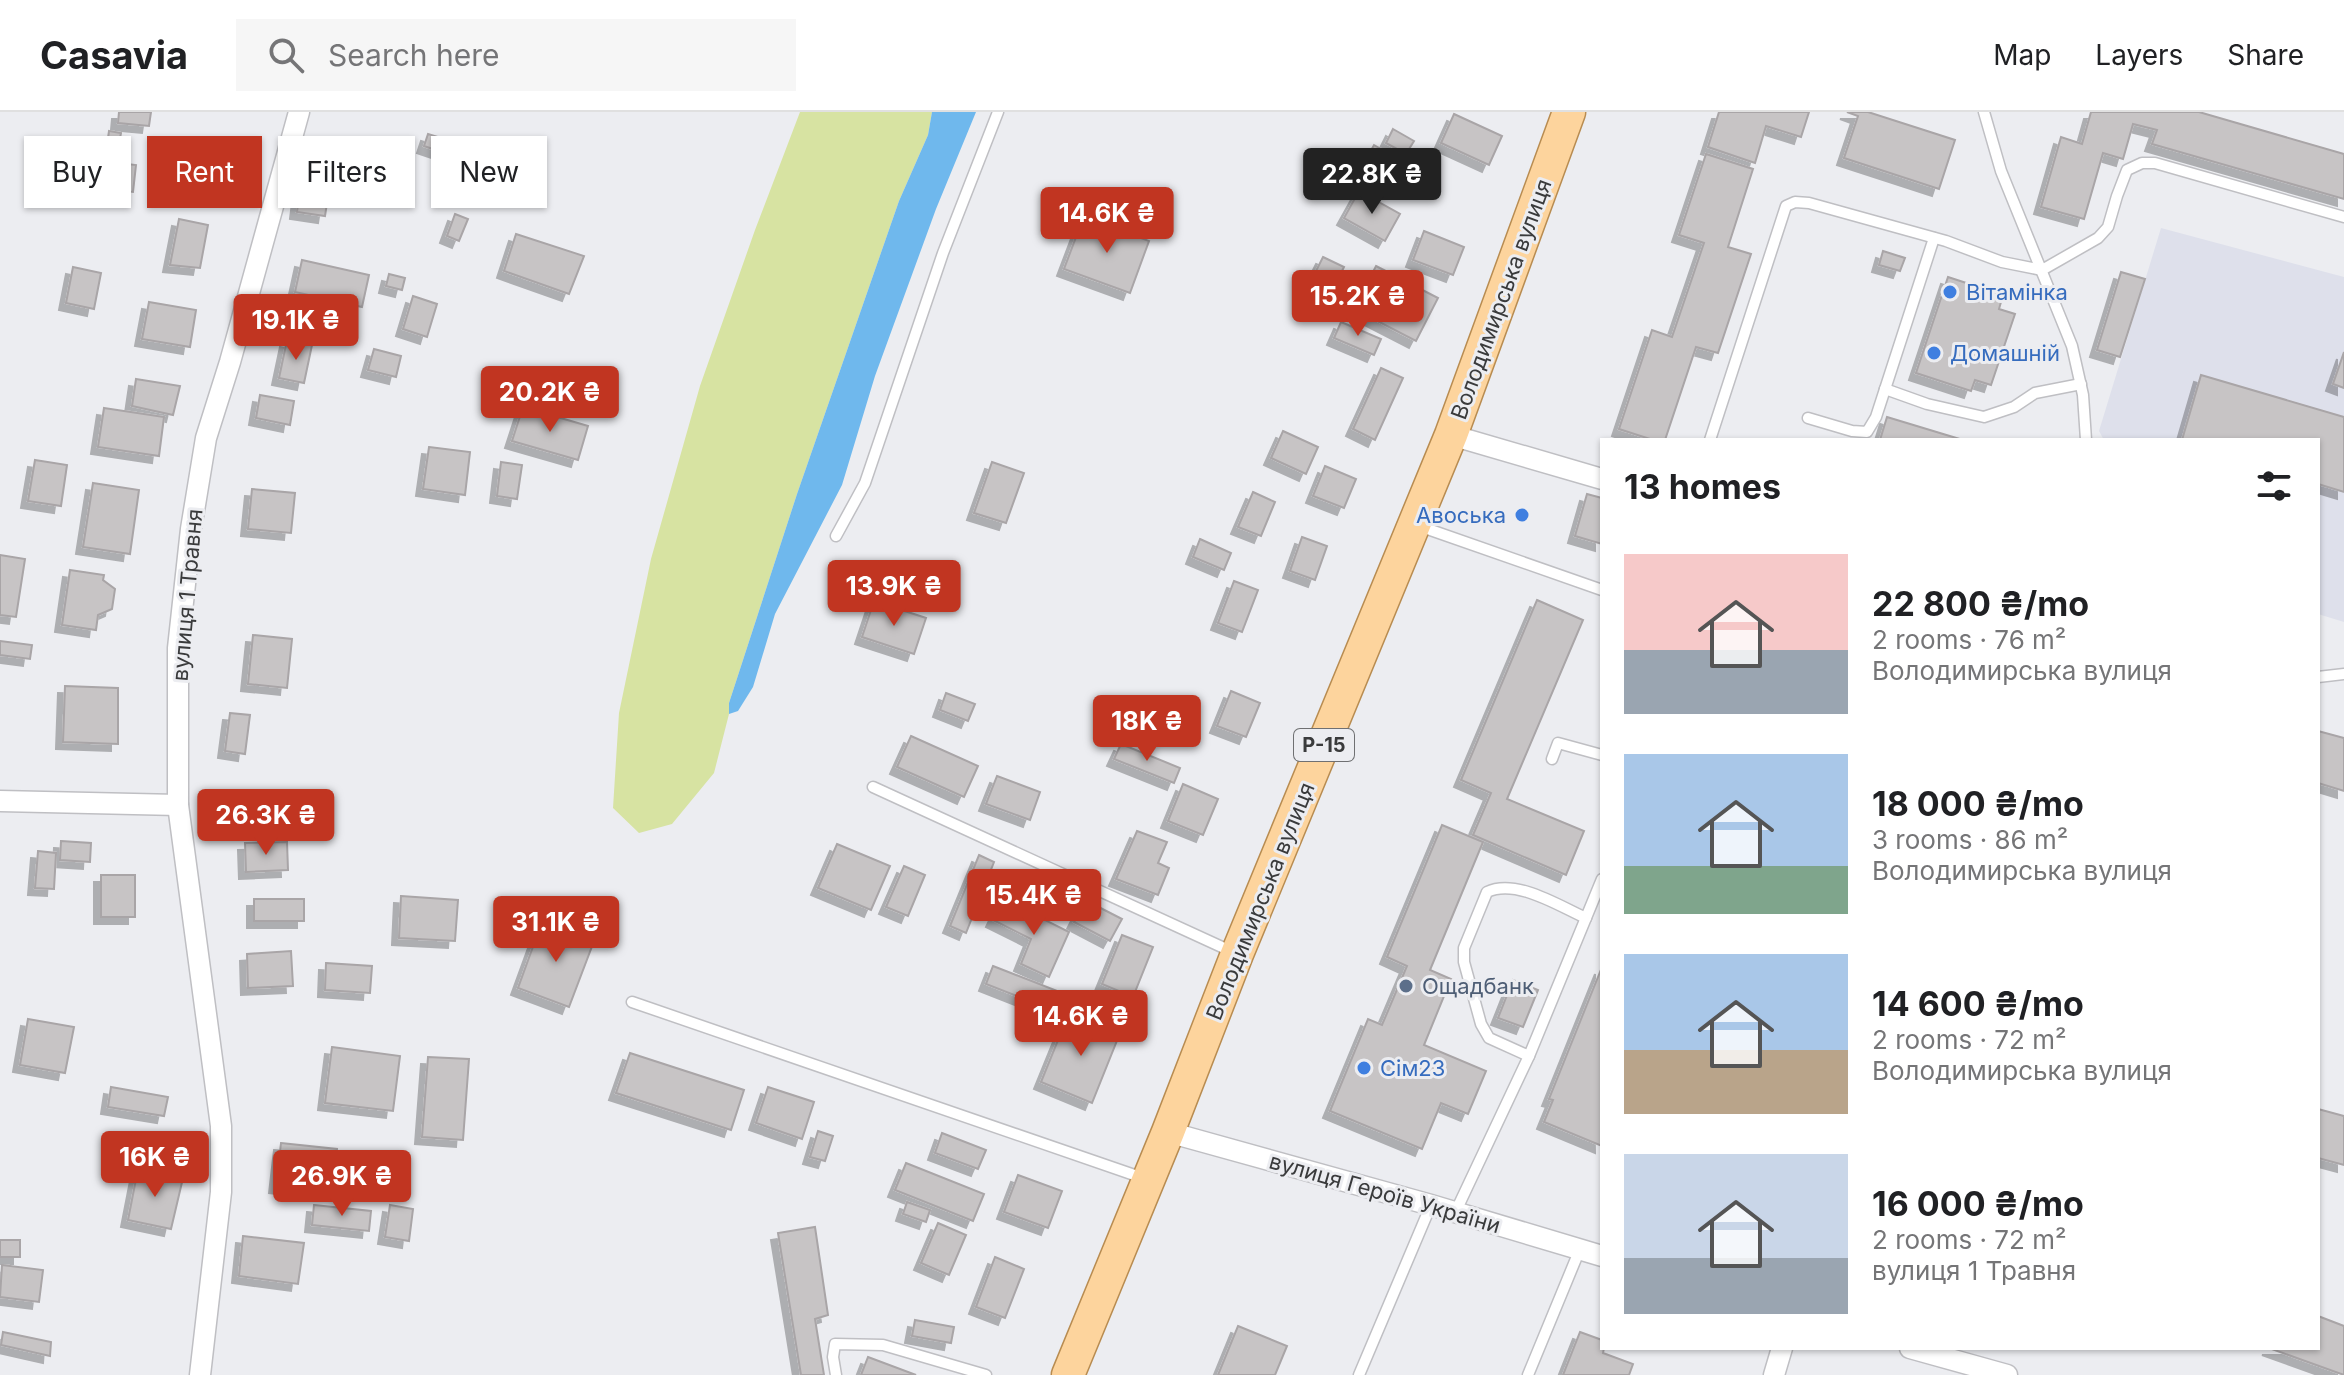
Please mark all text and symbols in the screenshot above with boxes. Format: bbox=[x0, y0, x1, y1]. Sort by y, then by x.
search box bbox=[236, 19, 796, 91]
text: Casavia bbox=[40, 32, 188, 78]
icon: search bbox=[264, 33, 308, 77]
text: Search here bbox=[328, 37, 500, 73]
text: Map bbox=[1993, 38, 2051, 72]
text: Layers bbox=[2095, 38, 2183, 72]
text: Share bbox=[2227, 38, 2304, 72]
chip: Buy bbox=[24, 136, 131, 208]
chip: Rent bbox=[147, 136, 262, 208]
chip: Filters bbox=[278, 136, 415, 208]
chip: New bbox=[431, 136, 547, 208]
pin: 22.8K ₴ bbox=[1298, 148, 1446, 216]
text: 22.8K ₴ bbox=[1321, 158, 1423, 189]
street label: Володимирська вулиця bbox=[1445, 175, 1557, 423]
pin: 14.6K ₴ bbox=[1033, 187, 1181, 255]
text: 14.6K ₴ bbox=[1059, 197, 1155, 228]
pin: 15.2K ₴ bbox=[1284, 270, 1432, 338]
place label: Вітамінка bbox=[1966, 279, 2068, 305]
text: 15.2K ₴ bbox=[1310, 280, 1406, 311]
marker: Вітамінка bbox=[1941, 283, 1959, 301]
pin: 19.1K ₴ bbox=[222, 294, 370, 362]
text: 19.1K ₴ bbox=[252, 304, 340, 335]
place label: Домашній bbox=[1950, 340, 2060, 366]
marker: Домашній bbox=[1925, 344, 1943, 362]
pin: 20.2K ₴ bbox=[476, 366, 624, 434]
text: 20.2K ₴ bbox=[499, 376, 601, 407]
icon: filters bbox=[2252, 464, 2296, 508]
text: 13 homes bbox=[1624, 466, 1781, 507]
place label: Авоська bbox=[1416, 502, 1506, 528]
marker: Авоська bbox=[1513, 506, 1531, 524]
street label: вулиця 1 Травня bbox=[167, 508, 207, 682]
pin: 13.9K ₴ bbox=[820, 560, 968, 628]
text: 13.9K ₴ bbox=[846, 570, 942, 601]
text: 22 800 ₴/mo bbox=[1872, 583, 2089, 624]
icon: home bbox=[1688, 586, 1784, 682]
text: 2 rooms · 76 m² bbox=[1872, 624, 2066, 655]
text: Володимирська вулиця bbox=[1872, 655, 2172, 686]
pin: 18K ₴ bbox=[1091, 695, 1203, 763]
text: 18K ₴ bbox=[1111, 705, 1183, 736]
road number: Р-15 bbox=[1294, 729, 1354, 761]
street label: Володимирська вулиця bbox=[1200, 778, 1320, 1024]
text: 18 000 ₴/mo bbox=[1872, 783, 2084, 824]
icon: home bbox=[1688, 786, 1784, 882]
pin: 26.3K ₴ bbox=[192, 789, 340, 857]
text: 26.3K ₴ bbox=[215, 799, 317, 830]
text: 3 rooms · 86 m² bbox=[1872, 824, 2068, 855]
text: Володимирська вулиця bbox=[1872, 855, 2172, 886]
pin: 15.4K ₴ bbox=[960, 869, 1108, 937]
text: 15.4K ₴ bbox=[985, 879, 1083, 910]
pin: 31.1K ₴ bbox=[482, 896, 630, 964]
text: 31.1K ₴ bbox=[511, 906, 601, 937]
place label: Ощадбанк bbox=[1422, 973, 1534, 999]
marker: Ощадбанк bbox=[1397, 977, 1415, 995]
text: 14 600 ₴/mo bbox=[1872, 983, 2084, 1024]
icon: home bbox=[1688, 986, 1784, 1082]
pin: 14.6K ₴ bbox=[1007, 990, 1155, 1058]
text: 14.6K ₴ bbox=[1033, 1000, 1129, 1031]
text: 2 rooms · 72 m² bbox=[1872, 1024, 2066, 1055]
place label: Сім23 bbox=[1380, 1055, 1445, 1081]
text: Володимирська вулиця bbox=[1872, 1055, 2172, 1086]
marker: Сім23 bbox=[1355, 1059, 1373, 1077]
pin: 16K ₴ bbox=[99, 1131, 211, 1199]
text: 16K ₴ bbox=[119, 1141, 191, 1172]
street label: вулиця Героїв України bbox=[1266, 1148, 1504, 1238]
pin: 26.9K ₴ bbox=[268, 1150, 416, 1218]
text: 26.9K ₴ bbox=[291, 1160, 393, 1191]
text: 16 000 ₴/mo bbox=[1872, 1183, 2084, 1224]
icon: home bbox=[1688, 1186, 1784, 1282]
text: 2 rooms · 72 m² bbox=[1872, 1224, 2066, 1255]
text: вулиця 1 Травня bbox=[1872, 1255, 2076, 1286]

